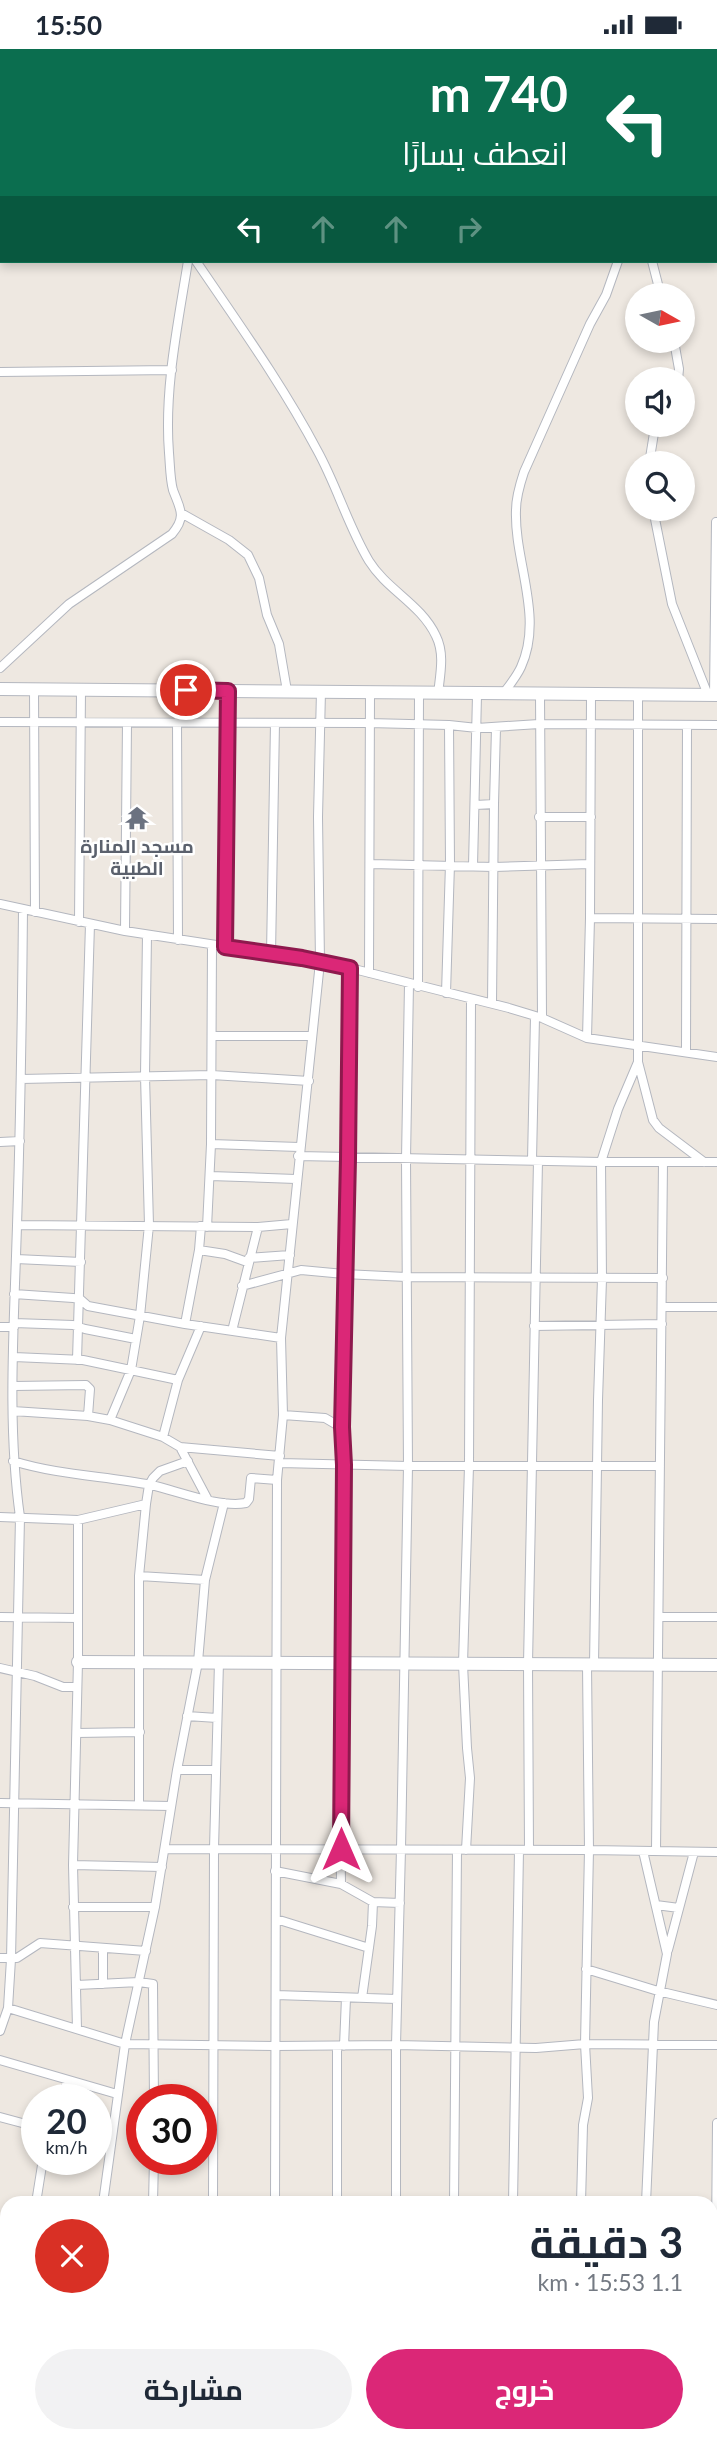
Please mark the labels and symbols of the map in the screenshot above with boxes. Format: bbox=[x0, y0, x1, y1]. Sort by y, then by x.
north arrow bbox=[625, 283, 695, 353]
pin bbox=[156, 660, 216, 720]
temple icon: مسجد المنارة الطبية bbox=[123, 804, 151, 832]
place label: مسجد المنارة الطبية bbox=[80, 834, 194, 879]
position arrow bbox=[304, 1812, 378, 1886]
speed limit sign: 30 bbox=[126, 2084, 217, 2175]

